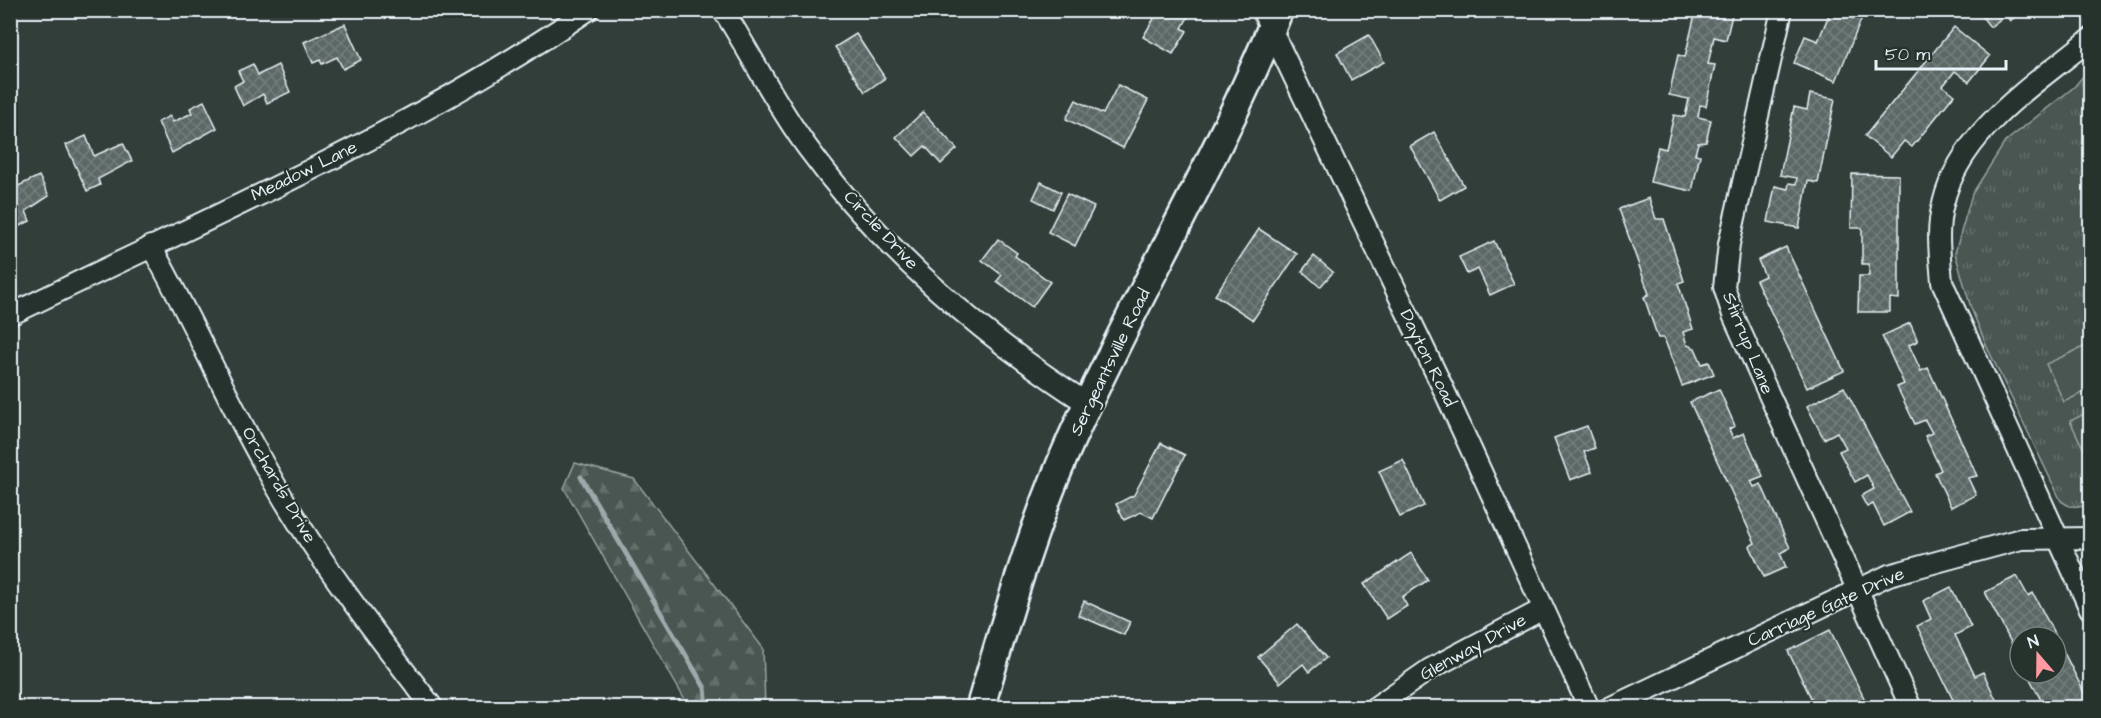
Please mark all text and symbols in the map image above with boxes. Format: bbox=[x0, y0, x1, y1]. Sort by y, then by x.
scale bar bbox=[1876, 33, 2006, 71]
text: 50 m bbox=[1885, 42, 1930, 67]
street label: Meadow Lane bbox=[247, 134, 362, 207]
street label: Circle Drive bbox=[838, 185, 924, 275]
street label: Sergeantsville Road bbox=[1064, 284, 1157, 440]
street label: Stirrup Lane bbox=[1716, 288, 1780, 398]
street label: Dayton Road bbox=[1393, 305, 1462, 411]
street label: Orchards Drive bbox=[236, 422, 323, 548]
street label: Carriage Gate Drive bbox=[1744, 561, 1909, 654]
street label: Glenway Drive bbox=[1415, 607, 1531, 687]
north arrow bbox=[2008, 625, 2068, 685]
text: N bbox=[2025, 630, 2042, 654]

